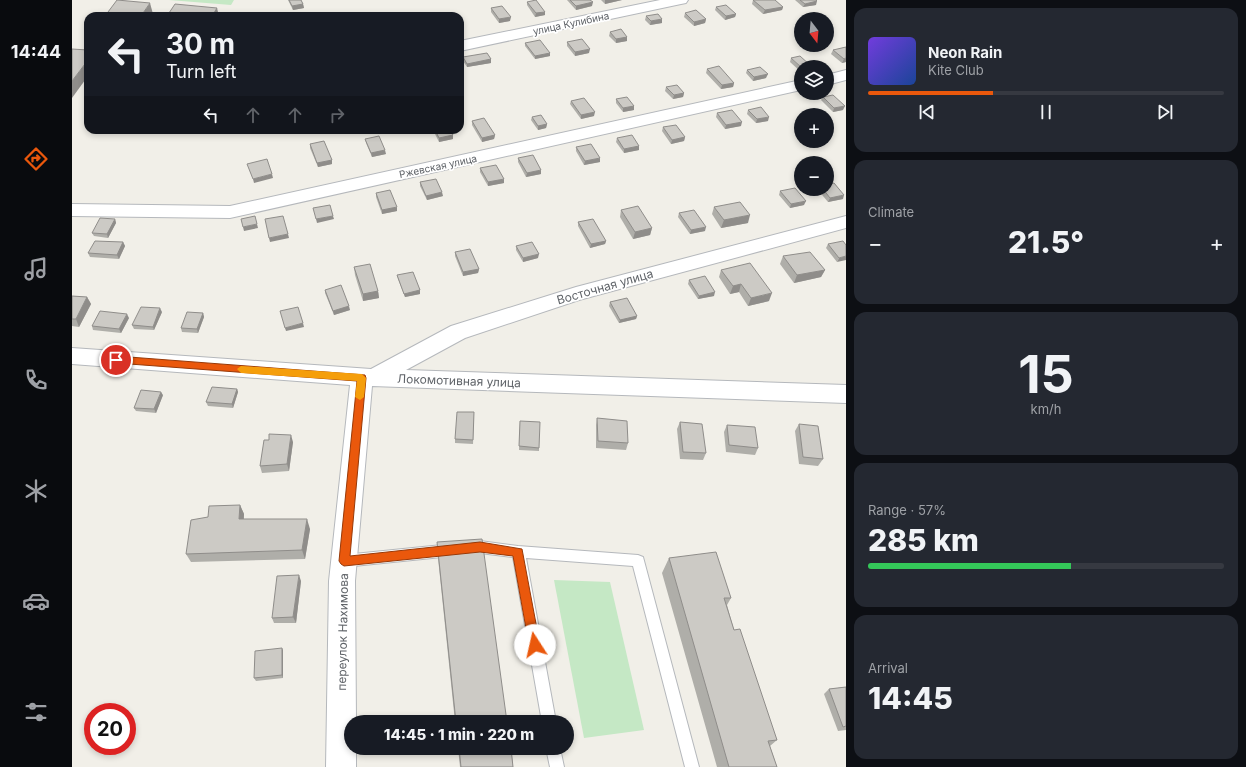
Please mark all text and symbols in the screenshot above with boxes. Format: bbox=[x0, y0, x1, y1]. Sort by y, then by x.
street label: улица Кулибина bbox=[532, 9, 610, 37]
north arrow bbox=[794, 12, 834, 52]
map controls bbox=[794, 12, 834, 196]
text: 30 m bbox=[166, 27, 235, 61]
icon: left bbox=[100, 28, 152, 80]
text: 14:44 bbox=[11, 41, 61, 62]
text: Neon Rain bbox=[928, 43, 1002, 62]
button: layers bbox=[794, 60, 834, 100]
text: Turn left bbox=[166, 61, 236, 82]
text: Kite Club bbox=[928, 62, 984, 78]
icon: previous bbox=[916, 101, 938, 123]
icon: pause bbox=[1035, 101, 1057, 123]
icon: next bbox=[1154, 101, 1176, 123]
icon: left bbox=[200, 104, 222, 126]
icon: ahead bbox=[242, 104, 264, 126]
icon: ahead bbox=[284, 104, 306, 126]
icon: right bbox=[326, 104, 348, 126]
button: + bbox=[794, 108, 834, 148]
icon: directions bbox=[22, 145, 50, 173]
street label: Ржевская улица bbox=[398, 152, 478, 180]
button: − bbox=[794, 156, 834, 196]
text: Climate bbox=[868, 204, 914, 220]
text: 21.5° bbox=[1008, 224, 1084, 260]
text: − bbox=[868, 230, 883, 256]
text: + bbox=[1209, 230, 1224, 256]
icon: music bbox=[22, 255, 50, 283]
street label: Восточная улица bbox=[555, 266, 655, 307]
pin bbox=[99, 343, 133, 377]
text: 15 bbox=[1018, 343, 1074, 406]
icon: arrive bbox=[105, 349, 127, 371]
icon: phone bbox=[22, 366, 50, 394]
street label: Локомотивная улица bbox=[397, 371, 521, 390]
text: km/h bbox=[1031, 401, 1061, 417]
icon: climate bbox=[22, 477, 50, 505]
text: Range · 57% bbox=[868, 502, 946, 518]
text: 285 km bbox=[868, 522, 979, 558]
street label: переулок Нахимова bbox=[334, 573, 351, 691]
icon: car bbox=[22, 587, 50, 615]
position arrow bbox=[514, 624, 556, 666]
text: Arrival bbox=[868, 660, 908, 676]
text: 14:45 bbox=[868, 680, 953, 716]
icon: filters bbox=[22, 698, 50, 726]
speed limit sign: 20 bbox=[84, 703, 136, 755]
text: 14:45 · 1 min · 220 m bbox=[384, 725, 534, 744]

